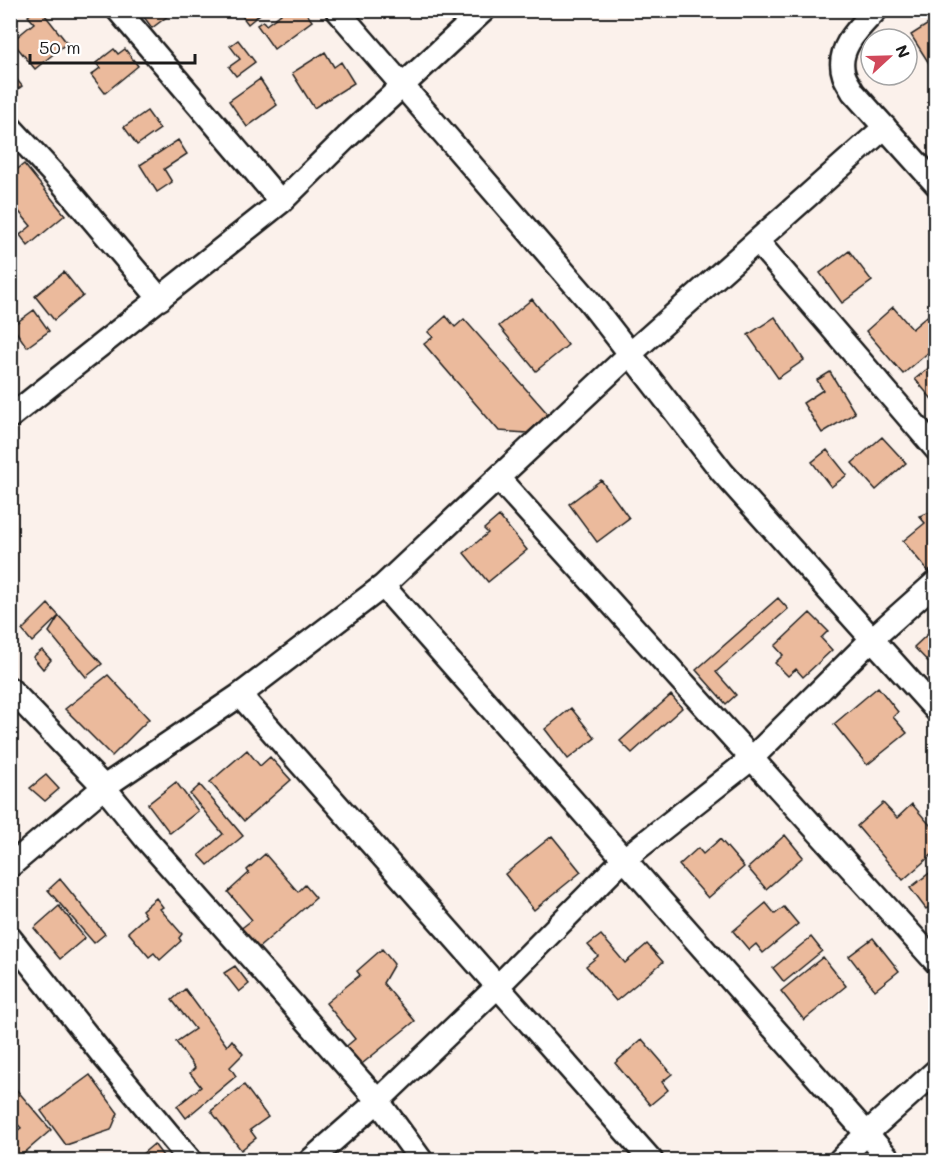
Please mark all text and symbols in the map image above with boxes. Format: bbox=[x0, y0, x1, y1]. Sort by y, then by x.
scale bar bbox=[30, 27, 195, 65]
north arrow bbox=[859, 27, 919, 87]
text: 50 m bbox=[39, 35, 81, 59]
text: N bbox=[891, 42, 915, 61]

